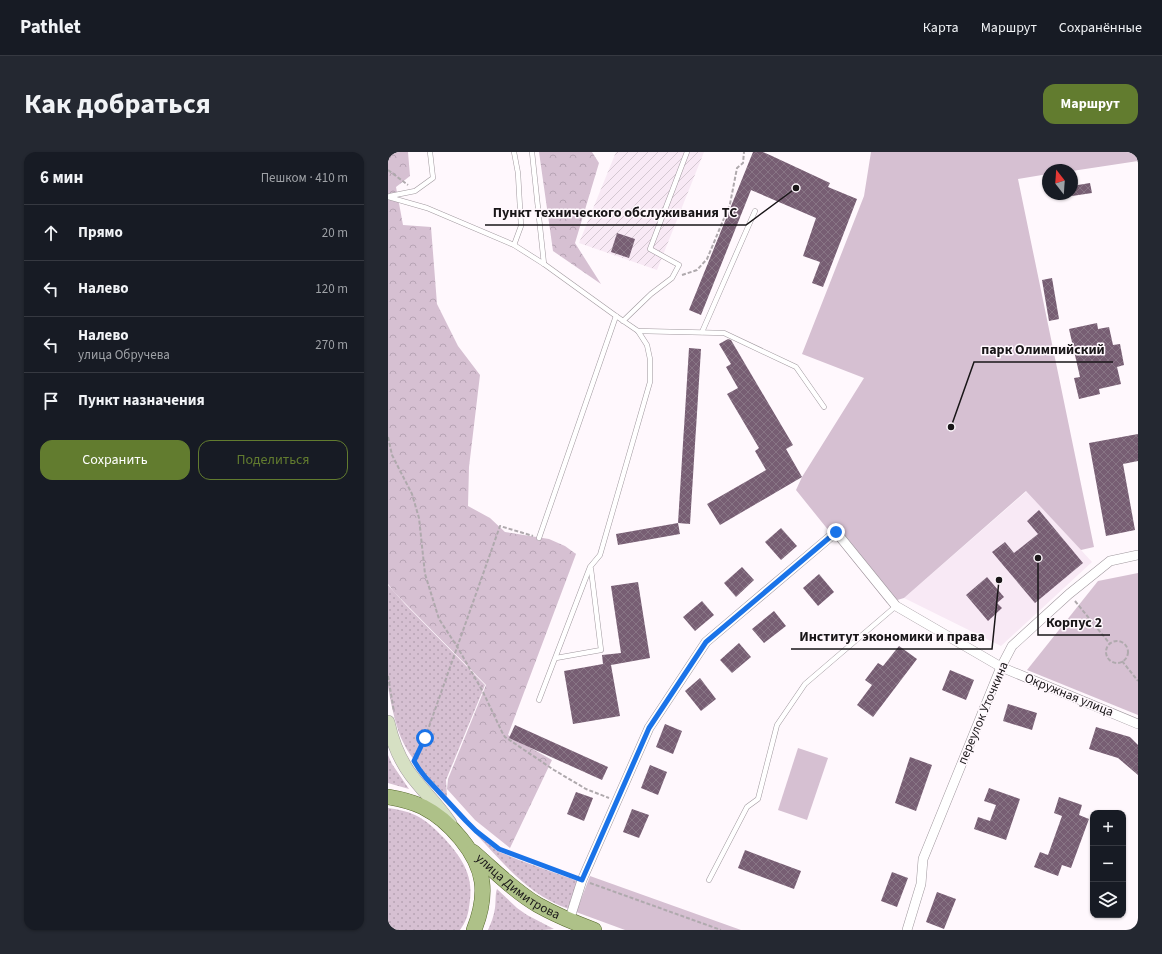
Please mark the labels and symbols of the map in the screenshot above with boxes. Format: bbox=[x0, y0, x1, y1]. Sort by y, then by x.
north arrow bbox=[1042, 164, 1078, 200]
callout: Пункт технического обслуживания ТС bbox=[485, 199, 746, 225]
text: Пункт технического обслуживания ТС bbox=[493, 203, 737, 223]
callout: парк Олимпийский bbox=[974, 336, 1113, 362]
text: парк Олимпийский bbox=[981, 340, 1105, 360]
route end bbox=[827, 523, 845, 541]
callout: Корпус 2 bbox=[1038, 609, 1110, 635]
text: Корпус 2 bbox=[1046, 613, 1102, 633]
callout: Институт экономики и права bbox=[791, 623, 992, 649]
text: Институт экономики и права bbox=[799, 627, 985, 647]
street label: переулок Уточкина bbox=[953, 659, 1013, 767]
street label: Окружная улица bbox=[1022, 669, 1116, 721]
route start bbox=[416, 729, 434, 747]
street label: улица Димитрова bbox=[472, 849, 563, 924]

